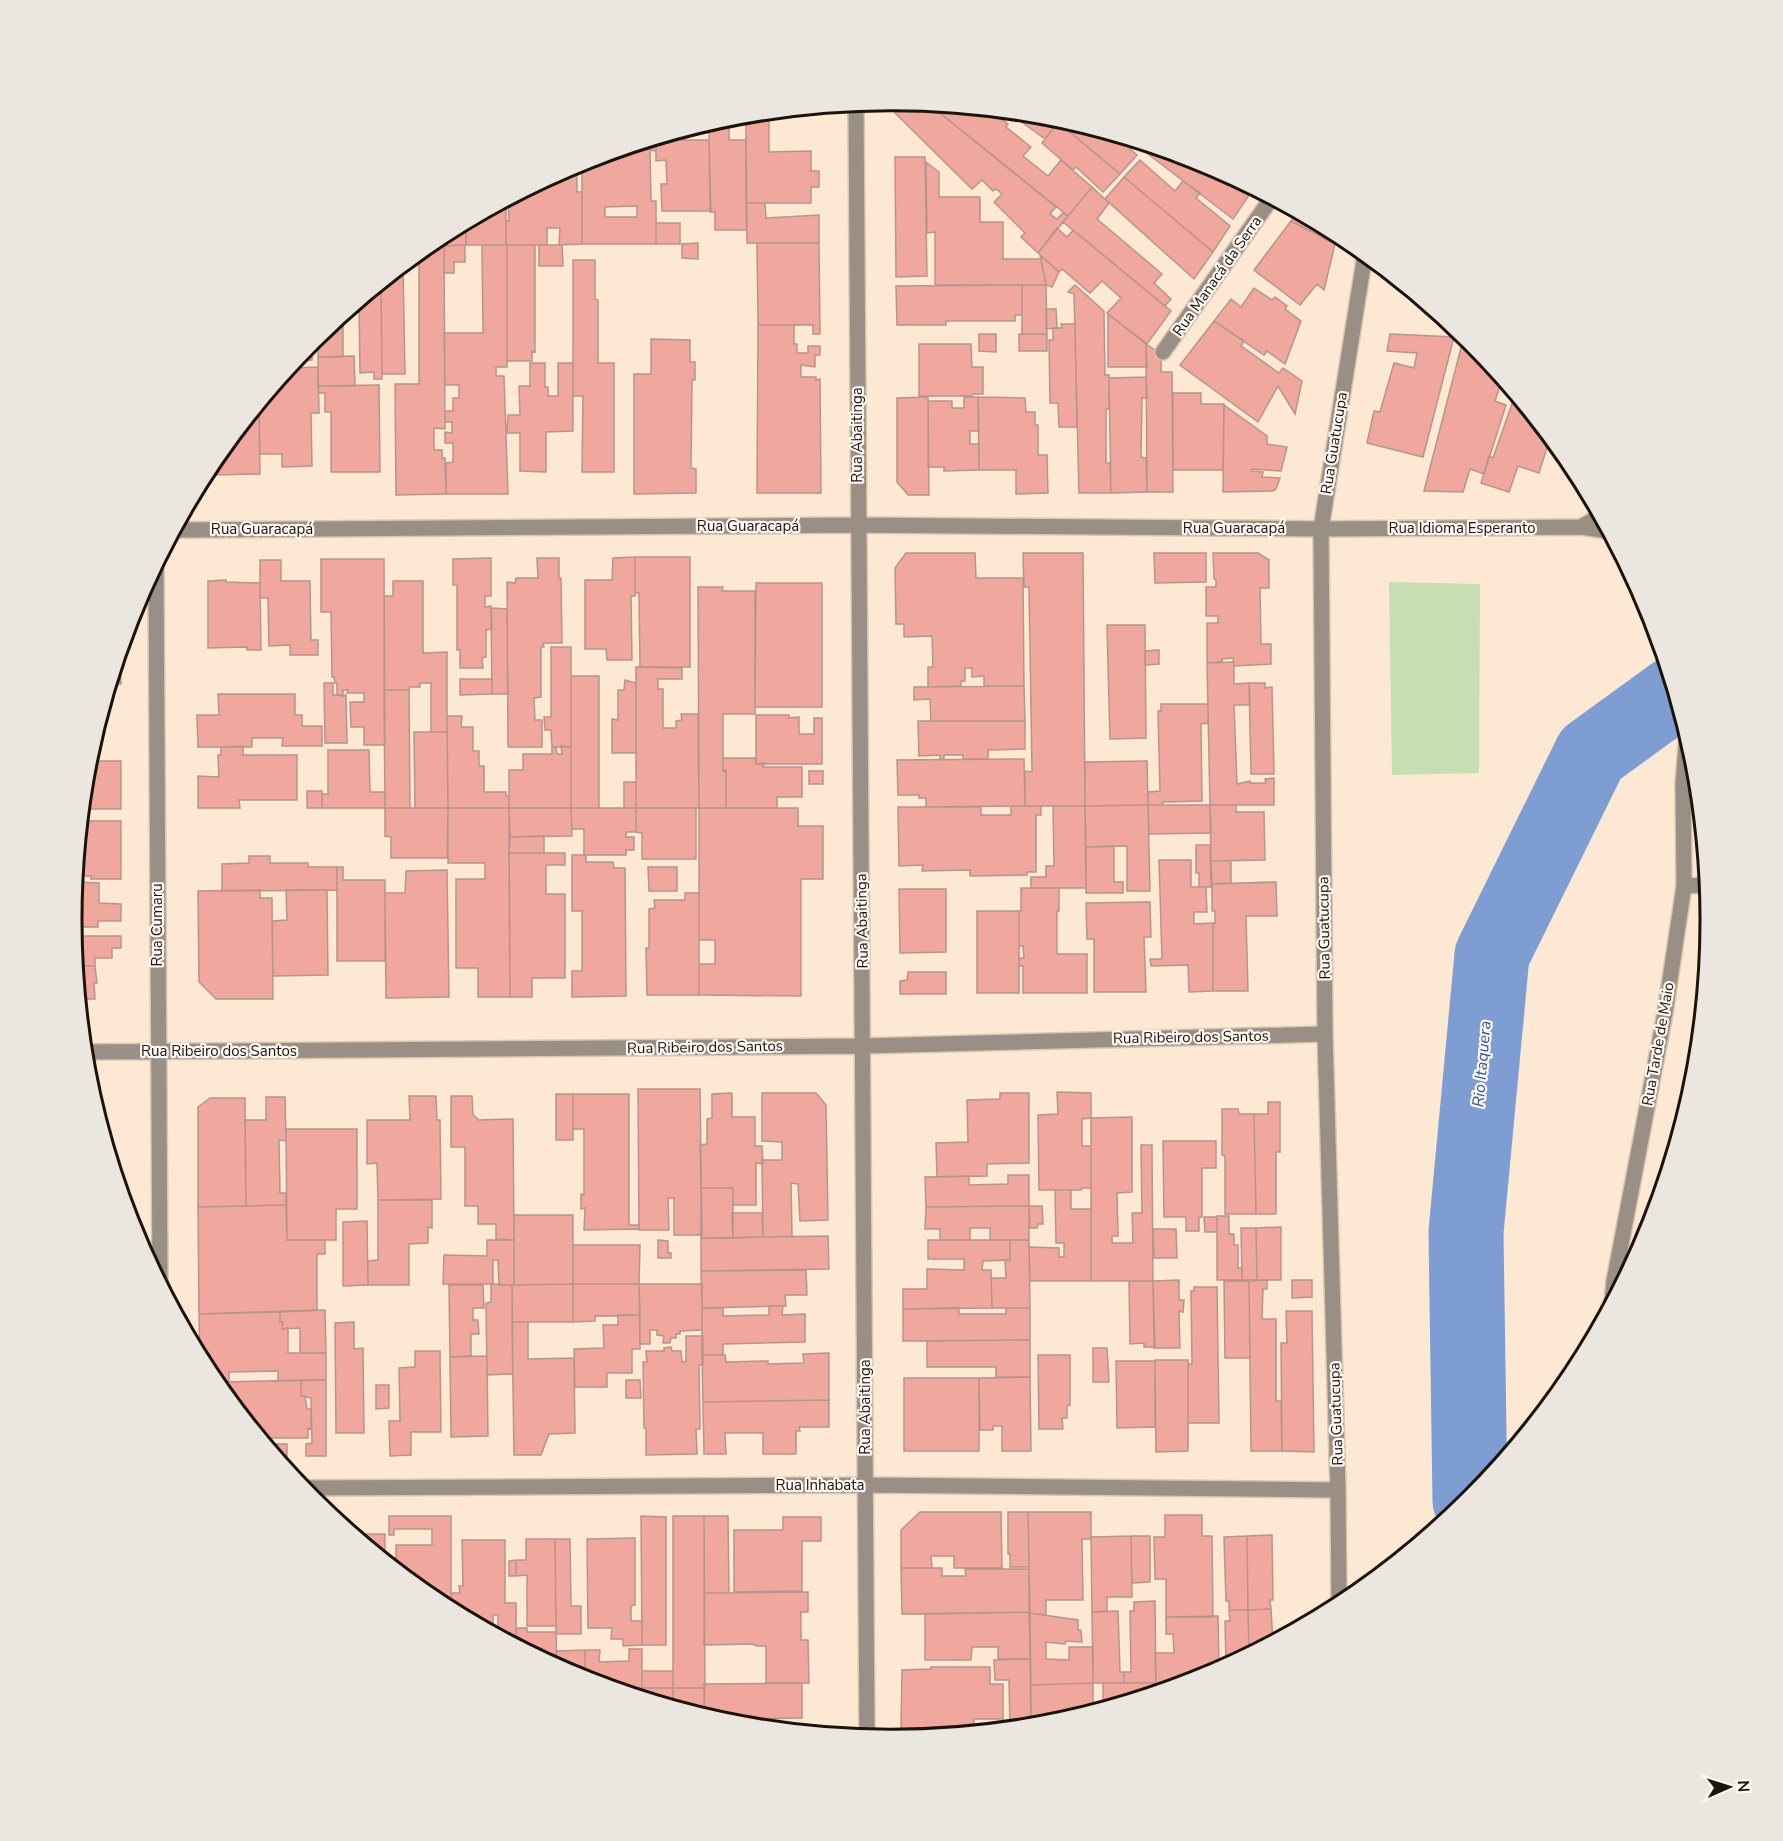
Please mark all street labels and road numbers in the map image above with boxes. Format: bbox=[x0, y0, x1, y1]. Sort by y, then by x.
street label: Rua Manacá da Serra bbox=[1168, 212, 1266, 340]
street label: Rua Abaitinga bbox=[847, 387, 867, 483]
street label: Rua Guatucupa bbox=[1316, 390, 1352, 496]
street label: Rua Guaracapá bbox=[697, 516, 799, 536]
street label: Rua Guaracapá bbox=[1183, 518, 1285, 538]
street label: Rua Idioma Esperanto bbox=[1388, 518, 1536, 538]
street label: Rua Guaracapá bbox=[211, 519, 313, 539]
street label: Rua Abaitinga bbox=[851, 873, 873, 969]
street label: Rua Guatucupa bbox=[1313, 876, 1335, 980]
street label: Rua Cumaru bbox=[147, 883, 167, 967]
street label: Rua Tarde de Maio bbox=[1637, 981, 1679, 1107]
street label: Rua Ribeiro dos Santos bbox=[1113, 1026, 1269, 1048]
street label: Rua Ribeiro dos Santos bbox=[627, 1036, 783, 1058]
street label: Rua Ribeiro dos Santos bbox=[141, 1041, 297, 1061]
street label: Rua Abaitinga bbox=[855, 1359, 875, 1455]
street label: Rua Guatucupa bbox=[1324, 1362, 1348, 1466]
street label: Rua Inhabata bbox=[776, 1475, 864, 1495]

